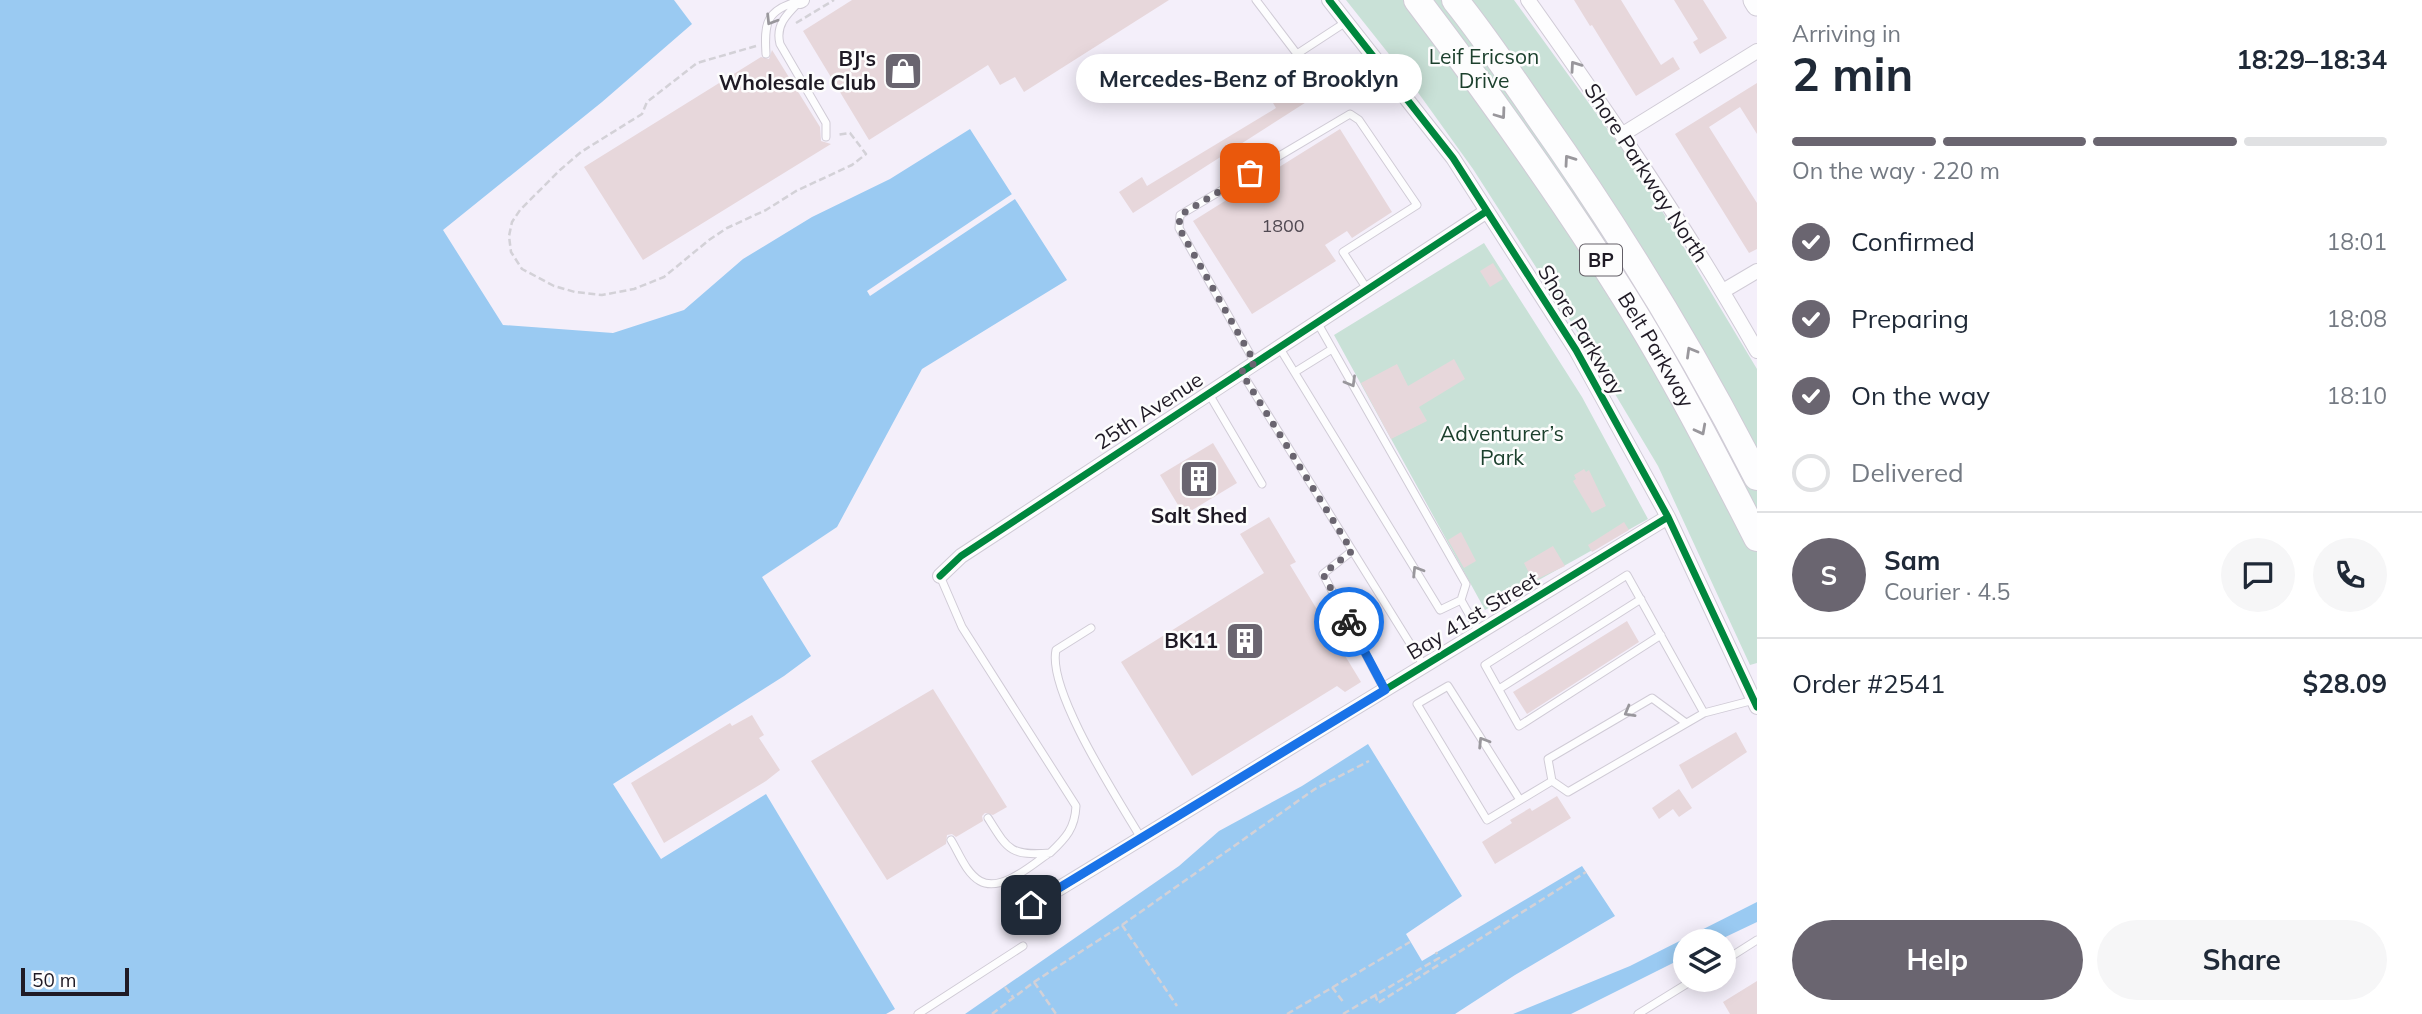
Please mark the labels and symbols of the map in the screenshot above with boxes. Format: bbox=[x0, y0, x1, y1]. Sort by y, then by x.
one-way arrow bbox=[766, 12, 779, 25]
park label: Leif Ericson Drive bbox=[1429, 43, 1539, 93]
place label: BJ's Wholesale Club bbox=[719, 45, 876, 95]
shop icon: BJ's Wholesale Club bbox=[882, 50, 924, 92]
callout: Mercedes-Benz of Brooklyn bbox=[1077, 54, 1423, 103]
one-way arrow bbox=[1571, 61, 1584, 74]
street label: Shore Parkway North bbox=[1579, 78, 1714, 267]
one-way arrow bbox=[1493, 106, 1506, 119]
pin bbox=[1220, 143, 1280, 203]
one-way arrow bbox=[1565, 155, 1577, 168]
house number: 1800 bbox=[1261, 214, 1305, 237]
road number: BP bbox=[1580, 244, 1622, 276]
street label: Shore Parkway bbox=[1533, 260, 1631, 399]
street label: Belt Parkway bbox=[1613, 287, 1700, 412]
one-way arrow bbox=[1686, 346, 1699, 359]
street label: 25th Avenue bbox=[1090, 366, 1207, 455]
one-way arrow bbox=[1343, 374, 1356, 387]
park label: Adventurer’s Park bbox=[1440, 420, 1564, 470]
one-way arrow bbox=[1693, 423, 1707, 436]
building icon: Salt Shed bbox=[1178, 458, 1220, 500]
place label: Salt Shed bbox=[1151, 502, 1247, 528]
street label: Bay 41st Street bbox=[1402, 565, 1543, 665]
one-way arrow bbox=[1412, 566, 1425, 579]
courier bbox=[1314, 587, 1384, 657]
building icon: BK11 bbox=[1224, 620, 1266, 662]
place label: BK11 bbox=[1164, 627, 1218, 653]
one-way arrow bbox=[1624, 703, 1637, 716]
one-way arrow bbox=[1479, 737, 1492, 750]
pin bbox=[1001, 875, 1061, 935]
scale bar bbox=[21, 965, 130, 997]

